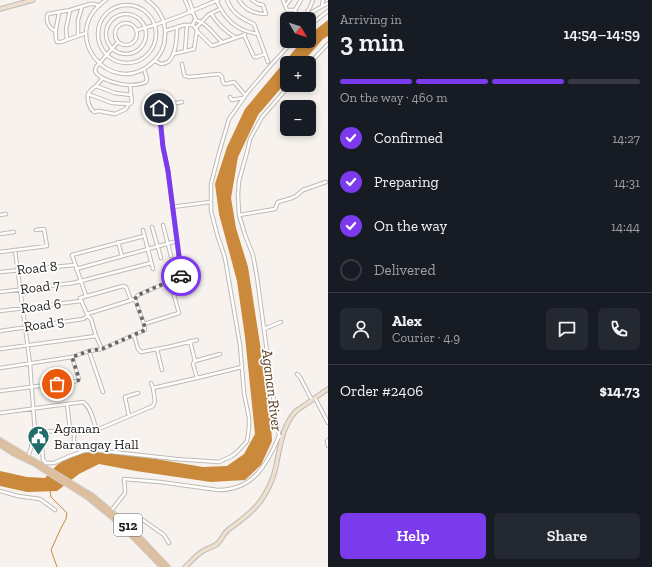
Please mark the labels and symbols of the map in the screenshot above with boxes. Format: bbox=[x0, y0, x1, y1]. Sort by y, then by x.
north arrow bbox=[280, 12, 316, 48]
pin bbox=[142, 91, 176, 125]
courier bbox=[161, 256, 201, 296]
street label: Road 8 bbox=[16, 257, 58, 279]
street label: Road 7 bbox=[19, 276, 61, 298]
street label: Road 6 bbox=[20, 295, 62, 317]
street label: Road 5 bbox=[23, 312, 65, 336]
water label: Aganan River bbox=[258, 347, 286, 433]
pin bbox=[40, 367, 74, 401]
place label: Aganan Barangay Hall bbox=[54, 420, 139, 453]
public building icon: Aganan Barangay Hall bbox=[26, 423, 52, 456]
road number: 512 bbox=[114, 514, 142, 536]

